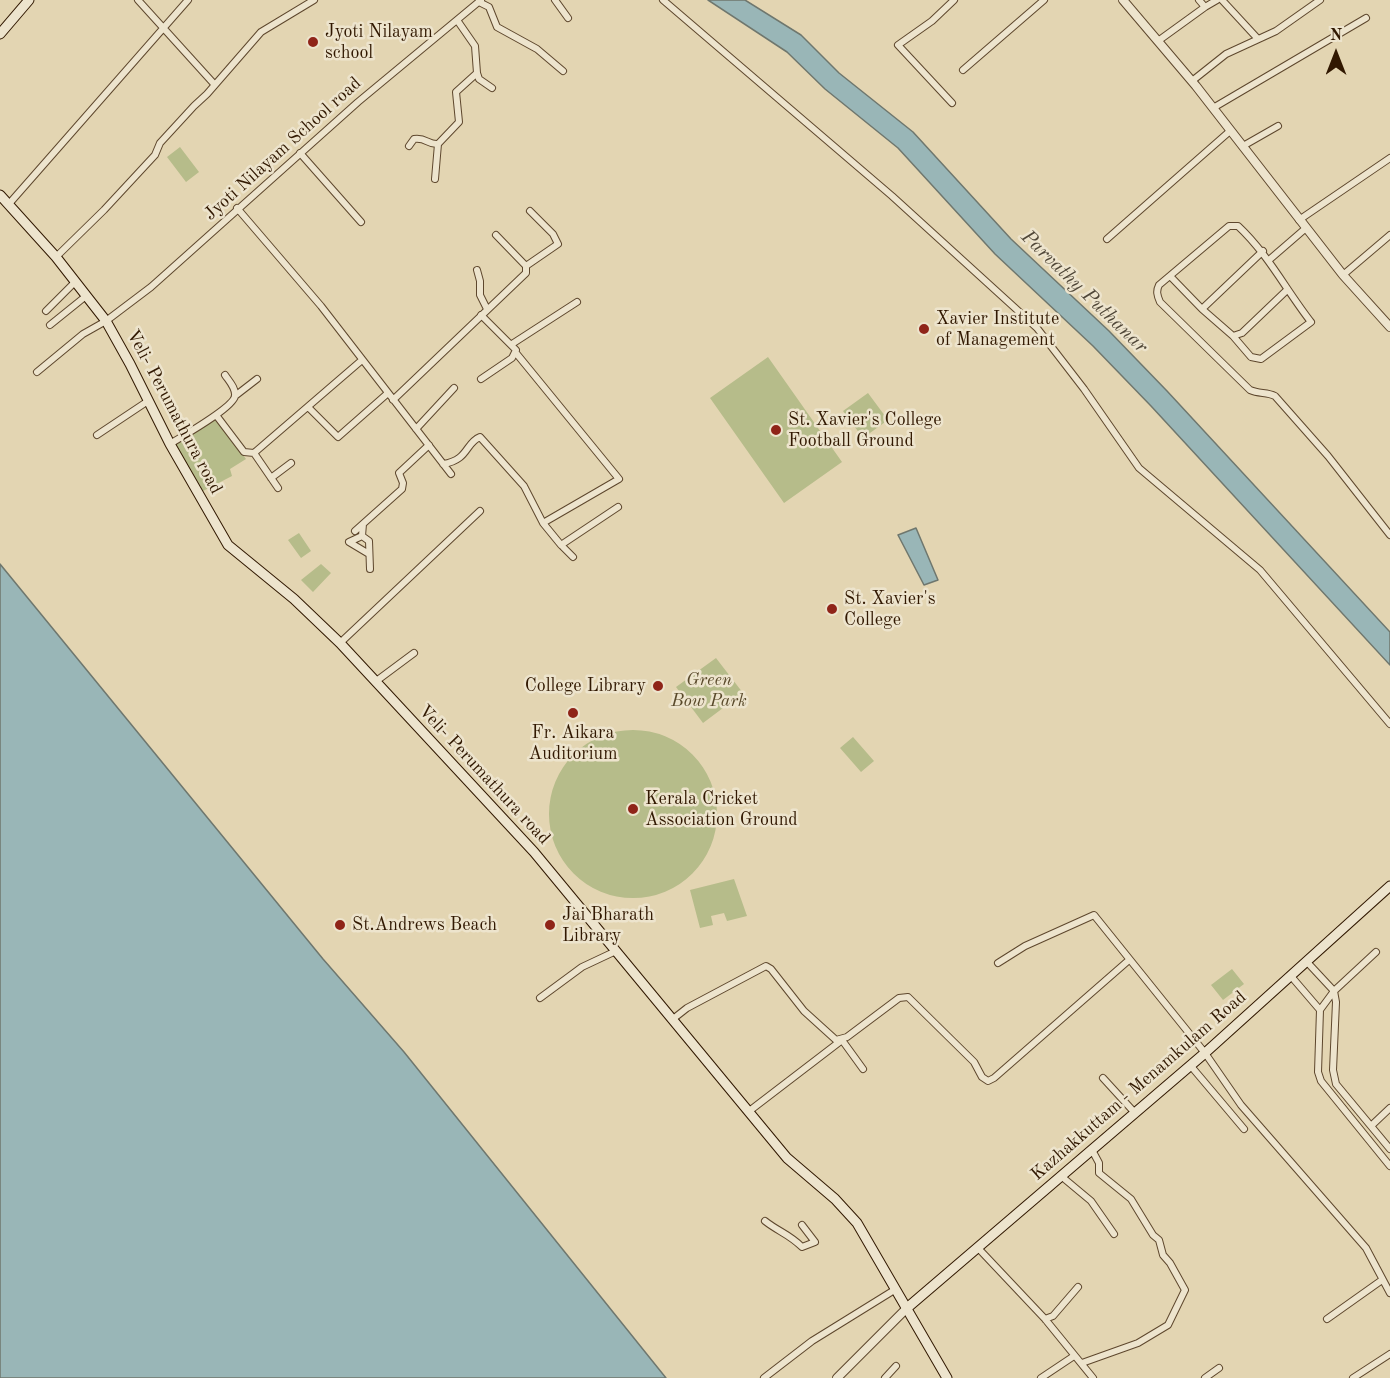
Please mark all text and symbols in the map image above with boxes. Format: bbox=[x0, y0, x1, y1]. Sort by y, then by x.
place label: Jyoti Nilayam school bbox=[325, 21, 433, 63]
north arrow bbox=[1306, 24, 1366, 84]
text: N bbox=[1330, 28, 1342, 44]
marker: Jyoti Nilayam school bbox=[306, 35, 320, 49]
street label: Jyoti Nilayam School road bbox=[200, 73, 366, 225]
water label: Parvathy Puthanar bbox=[1016, 225, 1152, 359]
place label: Xavier Institute of Management bbox=[936, 308, 1059, 350]
marker: Xavier Institute of Management bbox=[917, 322, 931, 336]
street label: Veli- Perumathura road bbox=[121, 326, 227, 498]
place label: St. Xavier's College Football Ground bbox=[788, 409, 942, 452]
marker: St. Xavier's College Football Ground bbox=[769, 423, 783, 437]
place label: St. Xavier's College bbox=[844, 588, 936, 630]
marker: St. Xavier's College bbox=[825, 602, 839, 616]
park label: Green Bow Park bbox=[671, 669, 747, 712]
place label: College Library bbox=[525, 675, 646, 697]
marker: College Library bbox=[651, 679, 665, 693]
street label: Veli- Perumathura road bbox=[414, 701, 554, 849]
marker: Fr. Aikara Auditorium bbox=[566, 706, 580, 720]
place label: Fr. Aikara Auditorium bbox=[529, 722, 617, 764]
place label: Kerala Cricket Association Ground bbox=[645, 788, 798, 830]
marker: Kerala Cricket Association Ground bbox=[626, 802, 640, 816]
place label: Jai Bharath Library bbox=[562, 904, 654, 946]
place label: St.Andrews Beach bbox=[352, 914, 497, 936]
marker: St.Andrews Beach bbox=[333, 918, 347, 932]
marker: Jai Bharath Library bbox=[543, 918, 557, 932]
street label: Kazhakkuttam - Menamkulam Road bbox=[1027, 987, 1251, 1185]

